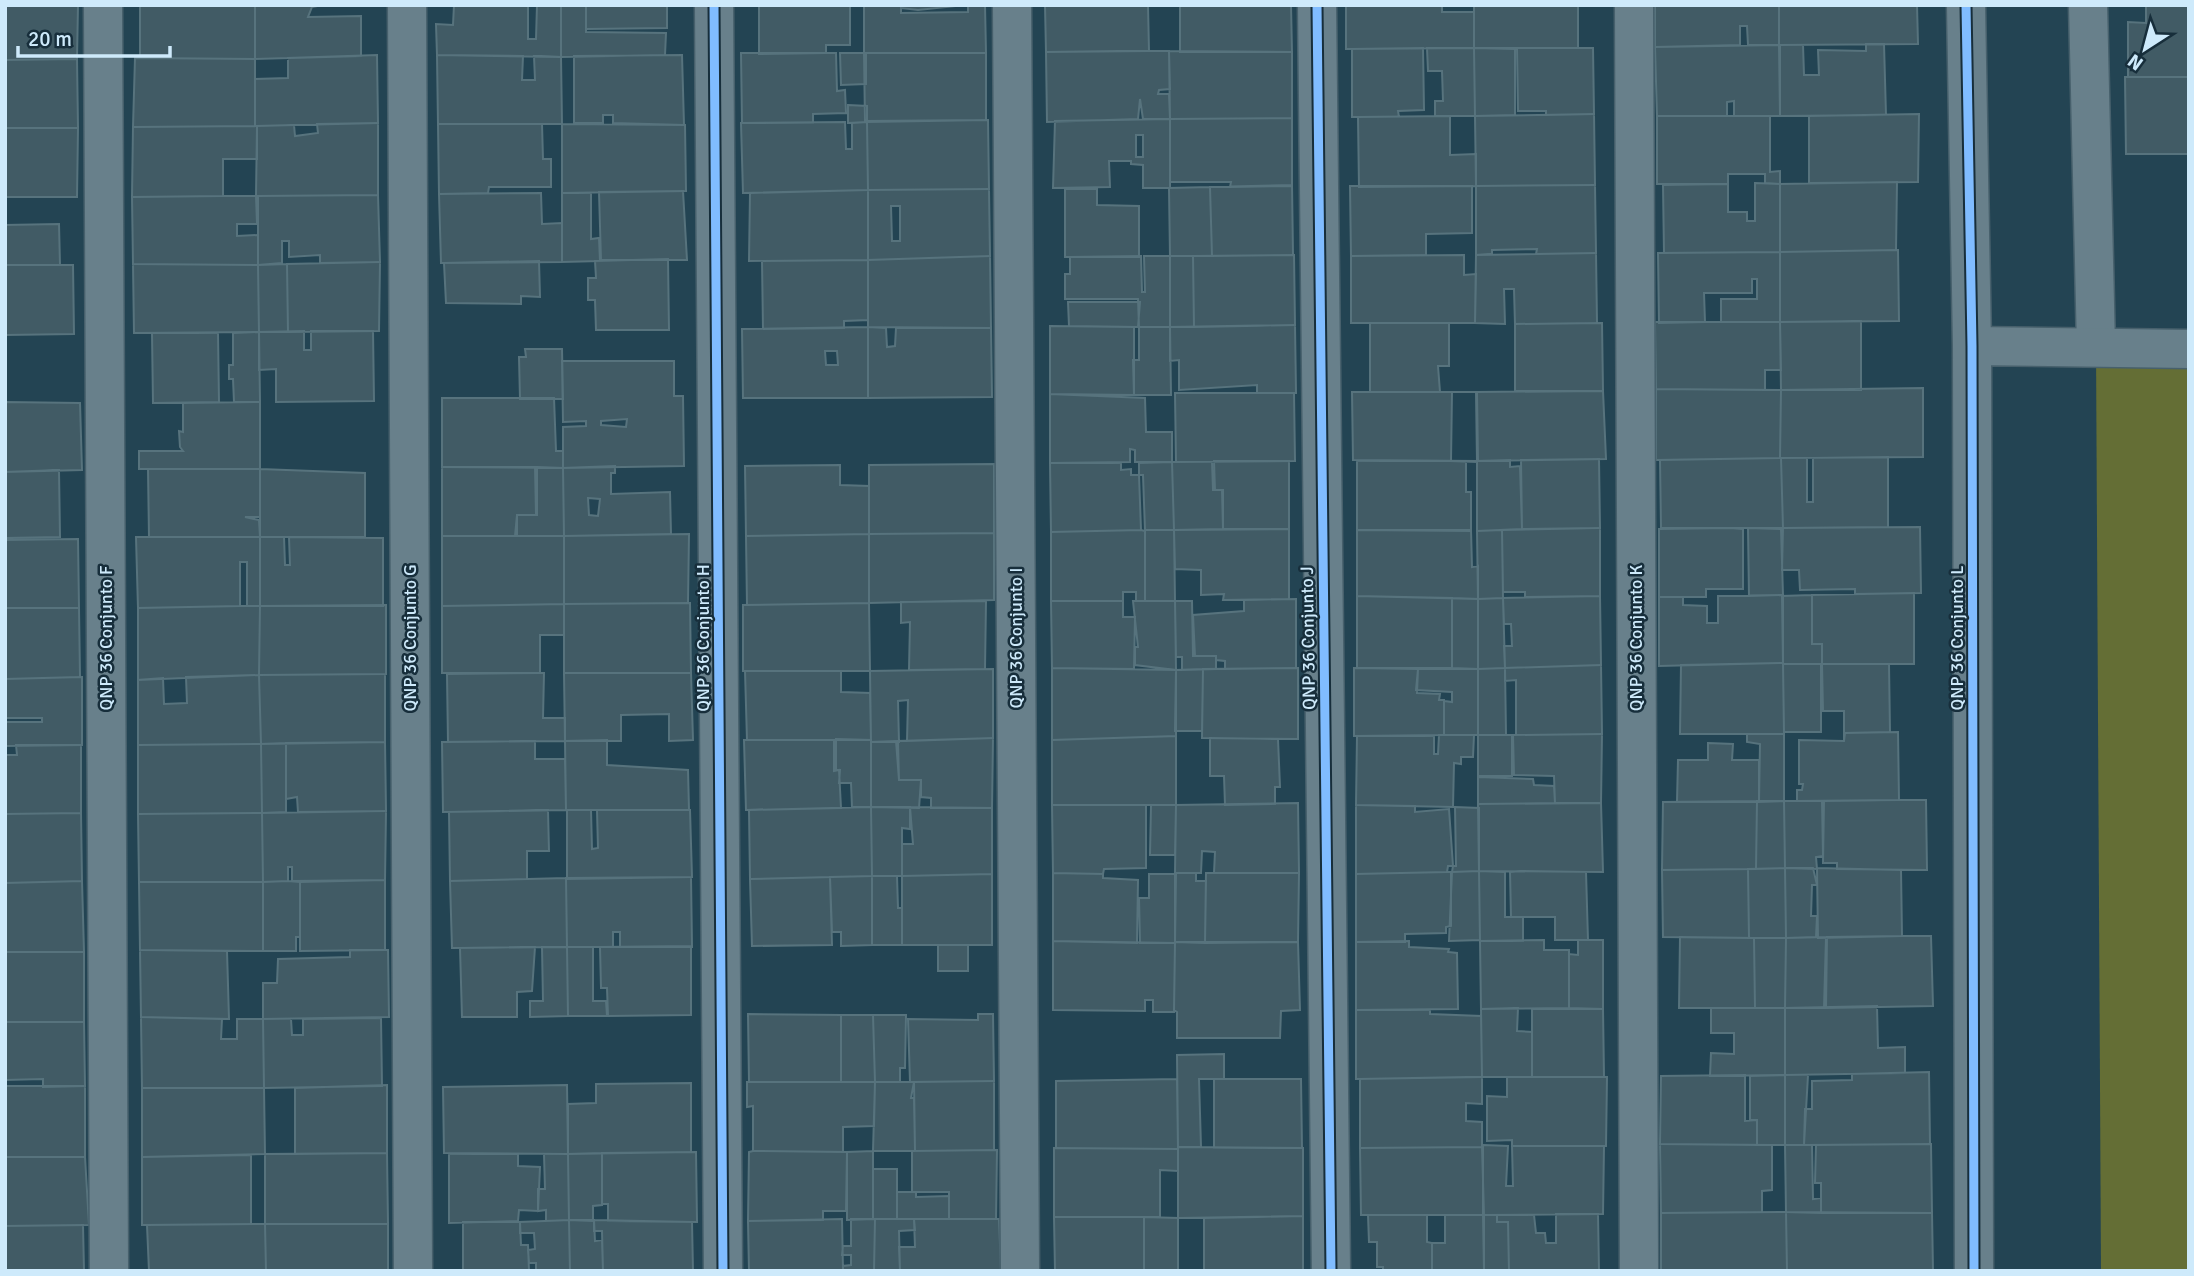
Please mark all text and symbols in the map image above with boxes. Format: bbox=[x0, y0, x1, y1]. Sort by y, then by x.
scale bar bbox=[18, 14, 170, 58]
north arrow bbox=[2110, 14, 2180, 84]
text: 20 m bbox=[28, 26, 72, 52]
text: N bbox=[2123, 48, 2148, 76]
street label: QNP 36 Conjunto G bbox=[399, 564, 421, 712]
street label: QNP 36 Conjunto H bbox=[692, 564, 714, 712]
street label: QNP 36 Conjunto K bbox=[1625, 565, 1647, 711]
street label: QNP 36 Conjunto F bbox=[95, 566, 117, 710]
street label: QNP 36 Conjunto J bbox=[1296, 566, 1320, 710]
street label: QNP 36 Conjunto L bbox=[1946, 566, 1968, 710]
street label: QNP 36 Conjunto I bbox=[1005, 568, 1027, 708]

